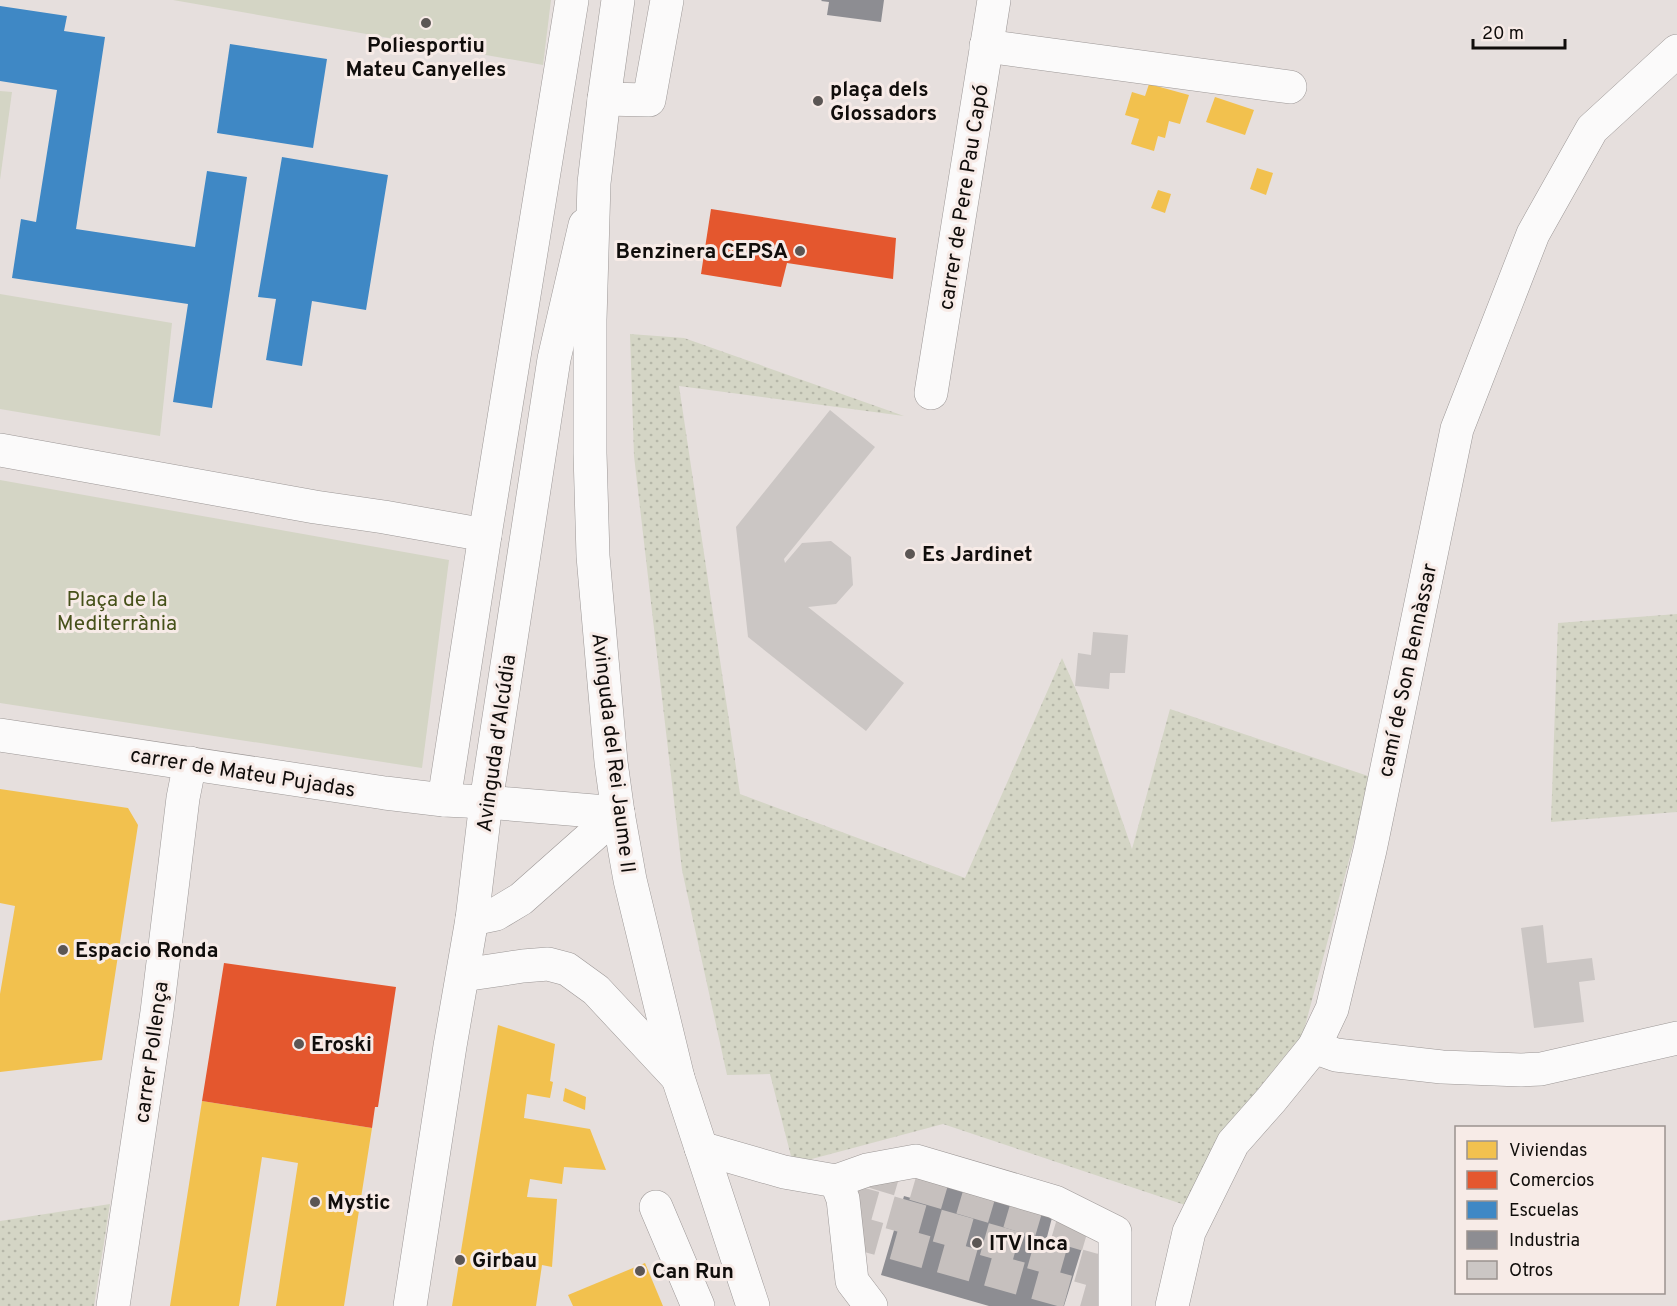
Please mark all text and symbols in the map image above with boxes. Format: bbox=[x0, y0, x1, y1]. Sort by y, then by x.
scale bar bbox=[1473, 12, 1564, 50]
marker: Poliesportiu Mateu Canyelles bbox=[419, 16, 433, 30]
text: 20 m bbox=[1482, 23, 1524, 46]
place label: Poliesportiu Mateu Canyelles bbox=[346, 33, 506, 84]
place label: plaça dels Glossadors bbox=[830, 77, 937, 128]
street label: carrer de Pere Pau Capó bbox=[933, 82, 996, 312]
marker: plaça dels Glossadors bbox=[811, 94, 825, 108]
place label: Benzinera CEPSA bbox=[615, 239, 788, 266]
marker: Benzinera CEPSA bbox=[793, 244, 807, 258]
place label: Es Jardinet bbox=[922, 542, 1032, 569]
marker: Es Jardinet bbox=[903, 547, 917, 561]
street label: camí de Son Bennàssar bbox=[1373, 561, 1444, 780]
park label: Plaça de la Mediterrània bbox=[57, 587, 177, 638]
street label: Avinguda del Rei Jaume II bbox=[584, 631, 641, 875]
street label: Avinguda d'Alcúdia bbox=[472, 653, 523, 834]
street label: carrer de Mateu Pujadas bbox=[128, 742, 357, 805]
place label: Espacio Ronda bbox=[75, 938, 218, 965]
marker: Espacio Ronda bbox=[56, 943, 70, 957]
street label: carrer Pollença bbox=[129, 980, 176, 1125]
place label: Eroski bbox=[311, 1032, 372, 1059]
marker: Eroski bbox=[292, 1037, 306, 1051]
legend bbox=[1455, 1126, 1665, 1294]
text: Viviendas bbox=[1509, 1140, 1587, 1163]
text: Comercios bbox=[1509, 1170, 1595, 1193]
place label: Mystic bbox=[327, 1190, 391, 1217]
marker: Mystic bbox=[308, 1195, 322, 1209]
text: Escuelas bbox=[1509, 1200, 1579, 1223]
text: Industria bbox=[1509, 1230, 1580, 1253]
place label: ITV Inca bbox=[989, 1231, 1068, 1258]
marker: ITV Inca bbox=[970, 1236, 984, 1250]
place label: Girbau bbox=[472, 1248, 537, 1275]
marker: Girbau bbox=[453, 1253, 467, 1267]
place label: Can Run bbox=[652, 1259, 734, 1286]
text: Otros bbox=[1509, 1260, 1553, 1283]
marker: Can Run bbox=[633, 1264, 647, 1278]

